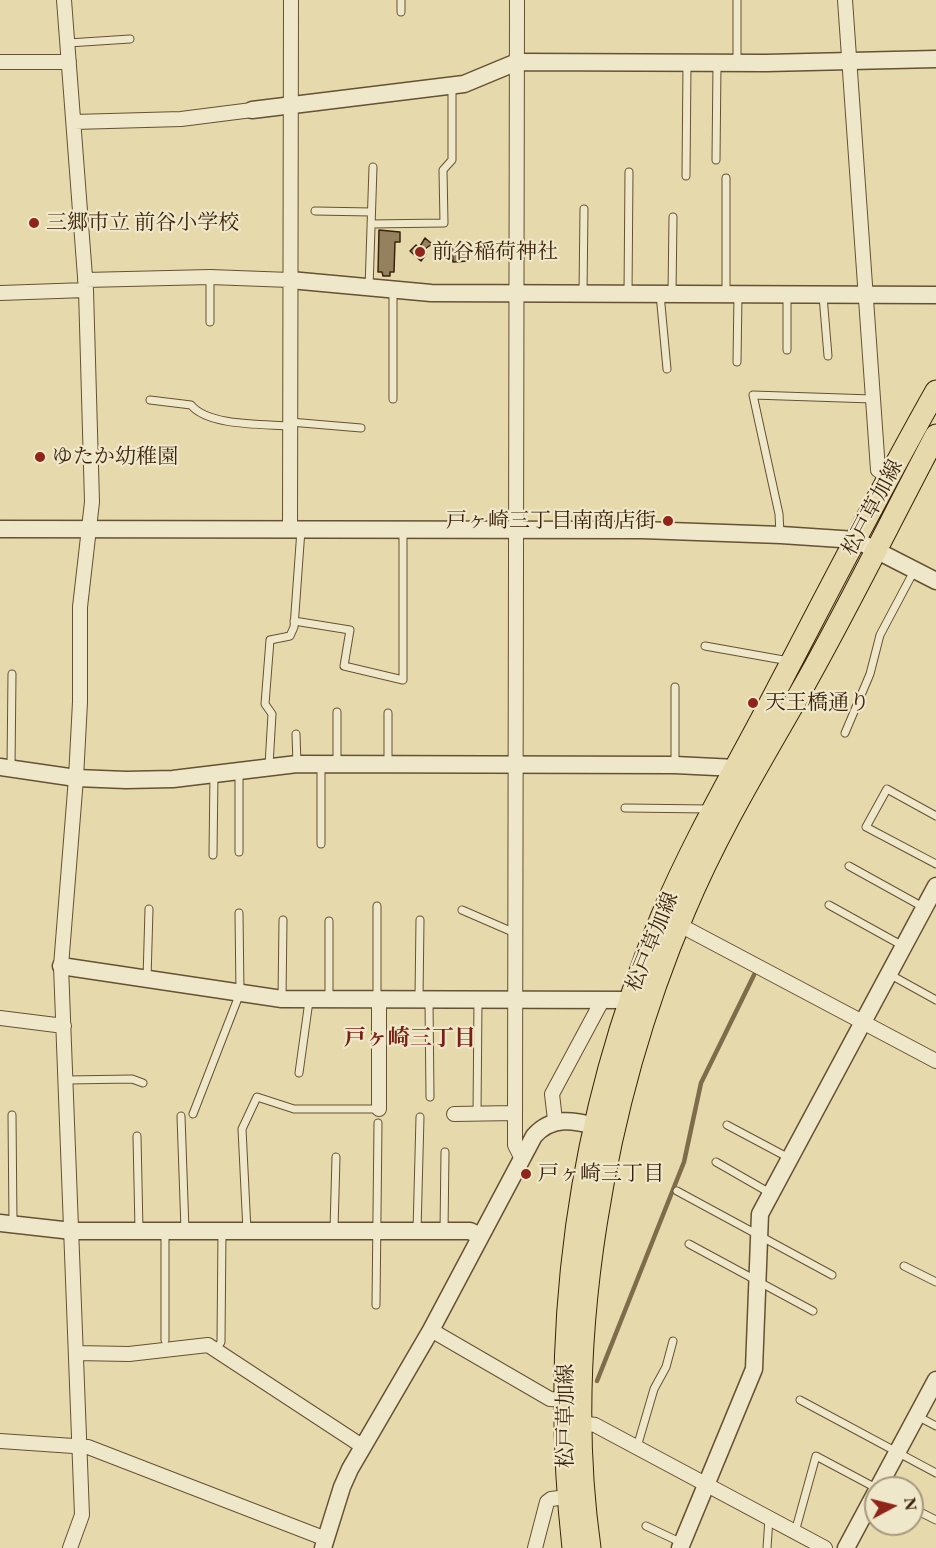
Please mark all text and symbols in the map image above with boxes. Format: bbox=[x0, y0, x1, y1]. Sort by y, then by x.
place label: 三郷市立 前谷小学校 bbox=[46, 210, 239, 236]
marker: 三郷市立 前谷小学校 bbox=[27, 216, 41, 230]
place label: 前谷稲荷神社 bbox=[432, 239, 558, 265]
marker: 前谷稲荷神社 bbox=[413, 245, 427, 259]
place label: ゆたか幼稚園 bbox=[52, 444, 178, 470]
marker: ゆたか幼稚園 bbox=[33, 450, 47, 464]
street label: 松戸草加線 bbox=[837, 456, 909, 560]
place label: 戸ヶ崎三丁目南商店街 bbox=[446, 508, 656, 534]
marker: 戸ヶ崎三丁目南商店街 bbox=[661, 514, 675, 528]
place label: 天王橋通り bbox=[765, 690, 870, 716]
marker: 天王橋通り bbox=[746, 696, 760, 710]
street label: 松戸草加線 bbox=[622, 889, 684, 995]
district label: 戸ヶ崎三丁目 bbox=[344, 1026, 476, 1052]
place label: 戸ヶ崎三丁目 bbox=[538, 1161, 664, 1187]
marker: 戸ヶ崎三丁目 bbox=[519, 1167, 533, 1181]
street label: 松戸草加線 bbox=[553, 1364, 579, 1468]
north arrow bbox=[864, 1476, 924, 1536]
text: N bbox=[899, 1496, 922, 1512]

